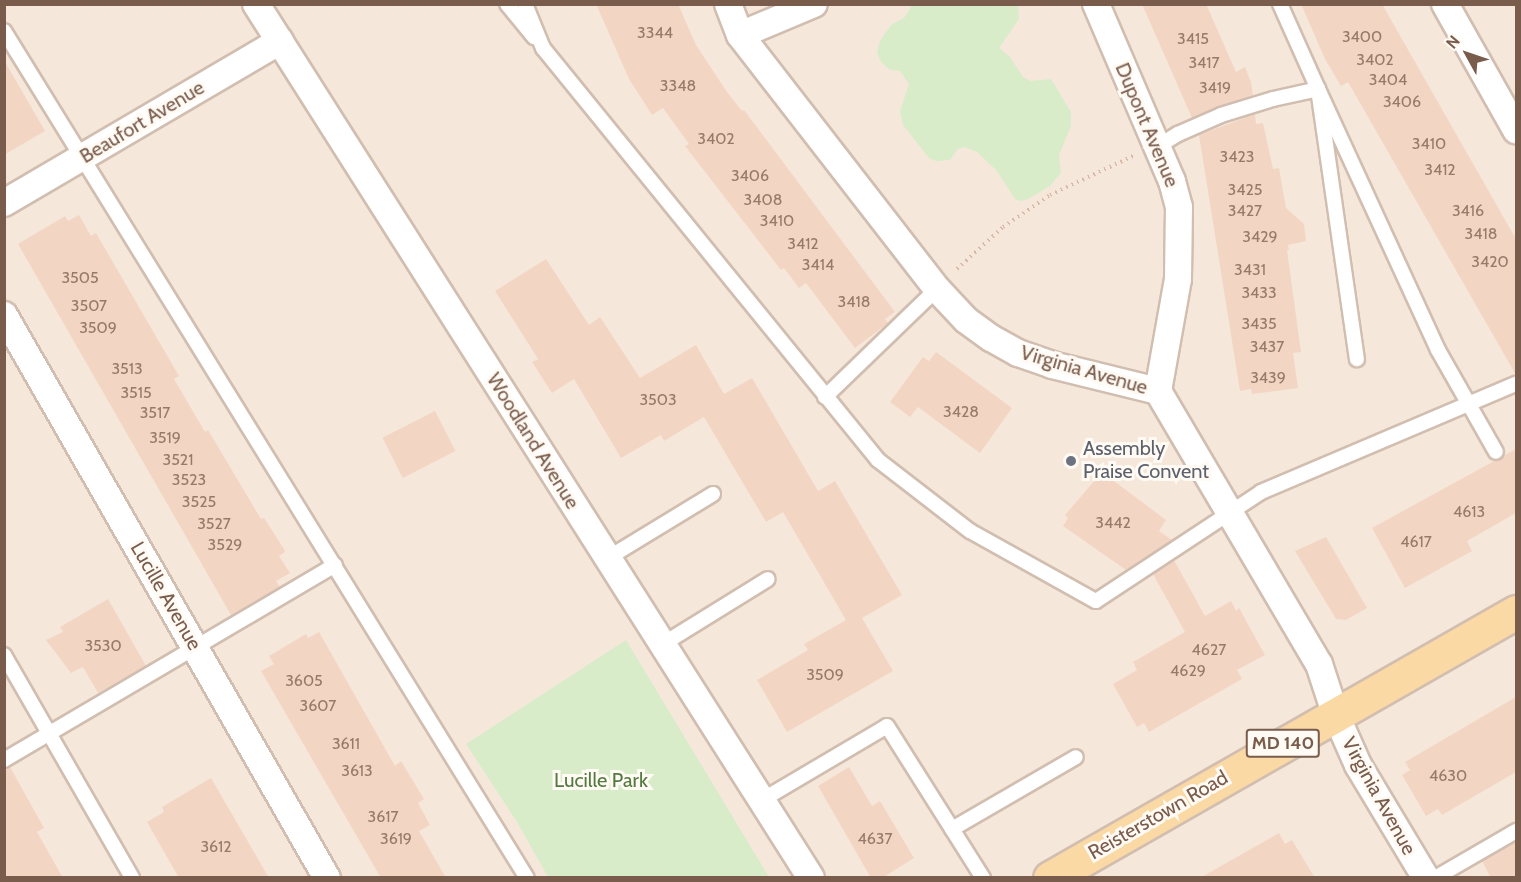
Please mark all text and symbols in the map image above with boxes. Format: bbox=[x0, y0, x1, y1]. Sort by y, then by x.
house number: 3344 bbox=[637, 23, 673, 43]
north arrow bbox=[1437, 24, 1497, 84]
house number: 3400 bbox=[1342, 27, 1382, 47]
house number: 3415 bbox=[1177, 29, 1209, 49]
text: N bbox=[1442, 32, 1464, 53]
house number: 3402 bbox=[1356, 50, 1394, 70]
house number: 3417 bbox=[1188, 53, 1220, 73]
street label: Dupont Avenue bbox=[1110, 59, 1184, 191]
house number: 3404 bbox=[1369, 70, 1407, 90]
street label: Beaufort Avenue bbox=[76, 75, 208, 169]
house number: 3348 bbox=[660, 76, 696, 96]
house number: 3419 bbox=[1199, 78, 1231, 98]
house number: 3406 bbox=[1383, 92, 1421, 112]
house number: 3402 bbox=[697, 129, 735, 149]
house number: 3410 bbox=[1412, 134, 1446, 154]
house number: 3423 bbox=[1220, 147, 1254, 167]
house number: 3412 bbox=[1424, 160, 1456, 180]
house number: 3406 bbox=[731, 166, 769, 186]
house number: 3425 bbox=[1228, 180, 1262, 200]
house number: 3408 bbox=[744, 190, 782, 210]
house number: 3427 bbox=[1228, 201, 1262, 221]
house number: 3416 bbox=[1452, 201, 1484, 221]
house number: 3410 bbox=[760, 211, 794, 231]
house number: 3418 bbox=[1465, 224, 1497, 244]
house number: 3429 bbox=[1242, 227, 1278, 247]
house number: 3412 bbox=[787, 234, 819, 254]
house number: 3420 bbox=[1471, 252, 1509, 272]
house number: 3414 bbox=[802, 255, 834, 275]
house number: 3431 bbox=[1234, 260, 1266, 280]
house number: 3505 bbox=[61, 268, 99, 288]
house number: 3433 bbox=[1241, 283, 1277, 303]
house number: 3418 bbox=[838, 292, 870, 312]
house number: 3507 bbox=[71, 296, 107, 316]
house number: 3435 bbox=[1241, 314, 1277, 334]
house number: 3509 bbox=[79, 318, 117, 338]
house number: 3437 bbox=[1250, 337, 1284, 357]
street label: Virginia Avenue bbox=[1018, 340, 1150, 400]
house number: 3513 bbox=[111, 359, 143, 379]
house number: 3439 bbox=[1250, 368, 1286, 388]
street label: Woodland Avenue bbox=[482, 369, 584, 513]
house number: 3515 bbox=[120, 383, 152, 403]
house number: 3503 bbox=[639, 390, 677, 410]
house number: 3428 bbox=[943, 402, 979, 422]
house number: 3517 bbox=[140, 403, 170, 423]
house number: 3519 bbox=[149, 428, 181, 448]
place label: Assembly Praise Convent bbox=[1083, 437, 1209, 484]
house number: 3521 bbox=[163, 450, 193, 470]
marker: Assembly Praise Convent bbox=[1064, 454, 1078, 468]
house number: 3523 bbox=[172, 470, 206, 490]
house number: 3525 bbox=[182, 492, 216, 512]
house number: 4613 bbox=[1453, 502, 1485, 522]
house number: 3442 bbox=[1095, 513, 1131, 533]
house number: 3527 bbox=[197, 514, 231, 534]
house number: 4617 bbox=[1400, 532, 1432, 552]
house number: 3529 bbox=[208, 535, 242, 555]
street label: Lucille Avenue bbox=[125, 538, 207, 654]
house number: 3530 bbox=[84, 636, 122, 656]
house number: 4627 bbox=[1192, 640, 1226, 660]
house number: 4629 bbox=[1170, 661, 1206, 681]
house number: 3509 bbox=[806, 665, 844, 685]
house number: 3605 bbox=[285, 671, 323, 691]
house number: 3607 bbox=[300, 696, 336, 716]
road number: MD 140 bbox=[1246, 728, 1320, 758]
street label: Virginia Avenue bbox=[1337, 733, 1421, 859]
house number: 3611 bbox=[332, 734, 360, 754]
house number: 3613 bbox=[341, 761, 373, 781]
street label: Reisterstown Road bbox=[1084, 765, 1232, 865]
house number: 4630 bbox=[1429, 766, 1467, 786]
park label: Lucille Park bbox=[554, 768, 648, 792]
house number: 3617 bbox=[368, 807, 398, 827]
house number: 3619 bbox=[380, 829, 412, 849]
house number: 4637 bbox=[857, 829, 893, 849]
house number: 3612 bbox=[200, 837, 232, 857]

